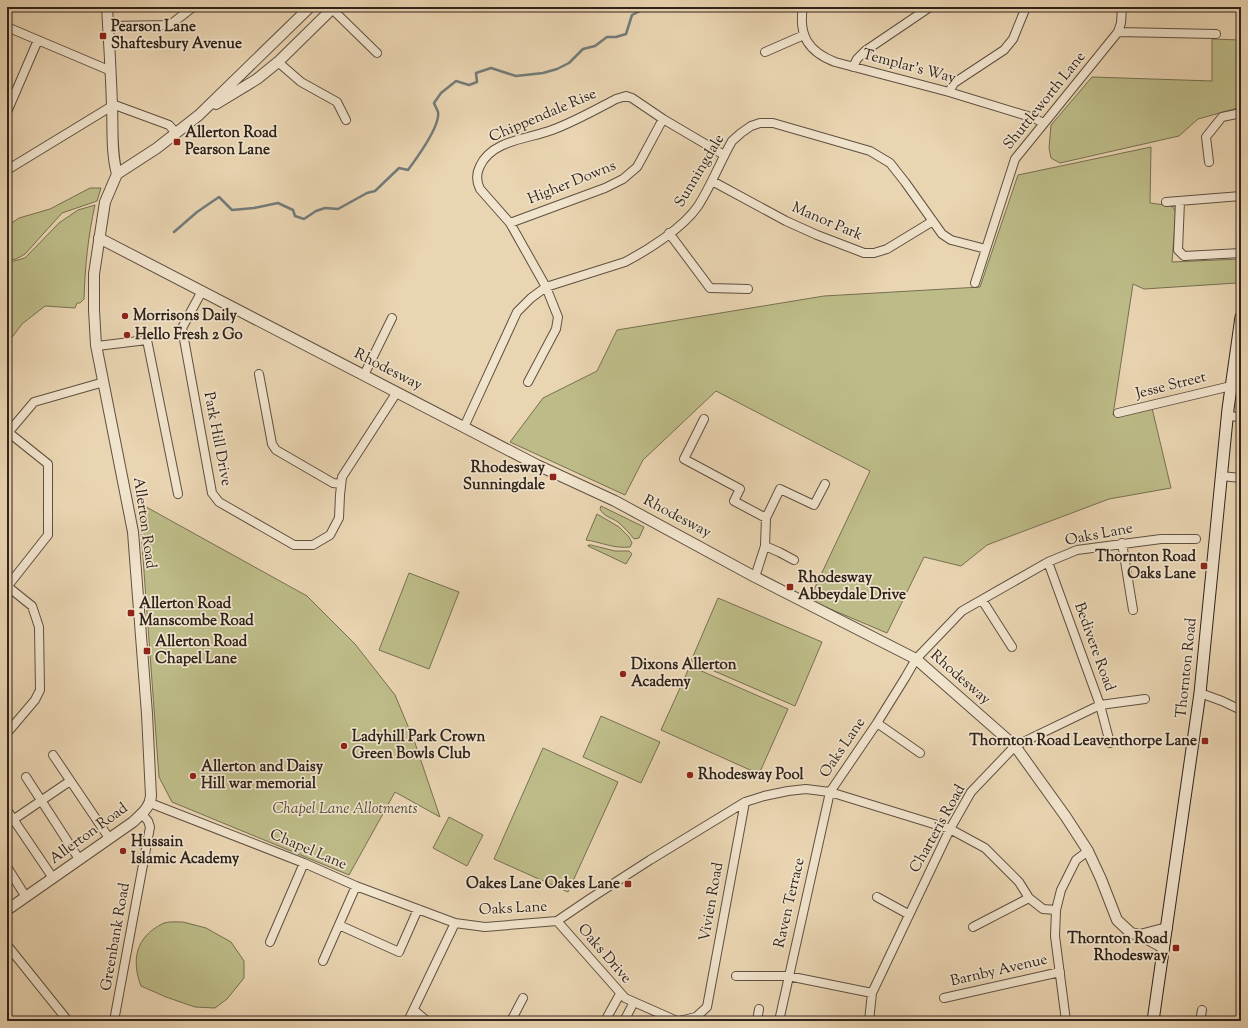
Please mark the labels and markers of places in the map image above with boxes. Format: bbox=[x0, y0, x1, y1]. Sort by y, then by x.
place label: Pearson Lane Shaftesbury Avenue bbox=[111, 17, 242, 55]
marker: Pearson Lane Shaftesbury Avenue bbox=[98, 31, 108, 41]
place label: Allerton Road Pearson Lane bbox=[185, 123, 278, 161]
marker: Allerton Road Pearson Lane bbox=[172, 137, 182, 147]
place label: Morrisons Daily bbox=[133, 306, 237, 327]
marker: Morrisons Daily bbox=[120, 311, 130, 321]
place label: Hello Fresh 2 Go bbox=[135, 325, 243, 346]
marker: Hello Fresh 2 Go bbox=[122, 330, 132, 340]
place label: Rhodesway Sunningdale bbox=[463, 458, 546, 496]
marker: Rhodesway Sunningdale bbox=[548, 472, 558, 482]
place label: Thornton Road Oaks Lane bbox=[1095, 547, 1197, 585]
marker: Thornton Road Oaks Lane bbox=[1199, 561, 1209, 571]
place label: Rhodesway Abbeydale Drive bbox=[798, 568, 906, 606]
marker: Rhodesway Abbeydale Drive bbox=[785, 582, 795, 592]
place label: Allerton Road Manscombe Road bbox=[139, 594, 254, 632]
marker: Allerton Road Manscombe Road bbox=[126, 608, 136, 618]
place label: Allerton Road Chapel Lane bbox=[155, 632, 248, 670]
marker: Allerton Road Chapel Lane bbox=[142, 646, 152, 656]
place label: Dixons Allerton Academy bbox=[631, 655, 737, 693]
marker: Dixons Allerton Academy bbox=[618, 669, 628, 679]
place label: Ladyhill Park Crown Green Bowls Club bbox=[352, 727, 485, 765]
place label: Thornton Road Leaventhorpe Lane bbox=[969, 731, 1197, 752]
marker: Thornton Road Leaventhorpe Lane bbox=[1200, 736, 1210, 746]
marker: Ladyhill Park Crown Green Bowls Club bbox=[339, 741, 349, 751]
place label: Allerton and Daisy Hill war memorial bbox=[201, 757, 324, 795]
place label: Rhodesway Pool bbox=[698, 765, 805, 786]
marker: Rhodesway Pool bbox=[685, 770, 695, 780]
marker: Allerton and Daisy Hill war memorial bbox=[188, 771, 198, 781]
place label: Hussain Islamic Academy bbox=[131, 832, 240, 870]
marker: Hussain Islamic Academy bbox=[118, 846, 128, 856]
place label: Oakes Lane Oakes Lane bbox=[466, 874, 620, 895]
marker: Oakes Lane Oakes Lane bbox=[623, 879, 633, 889]
place label: Thornton Road Rhodesway bbox=[1067, 929, 1169, 967]
marker: Thornton Road Rhodesway bbox=[1171, 943, 1181, 953]

